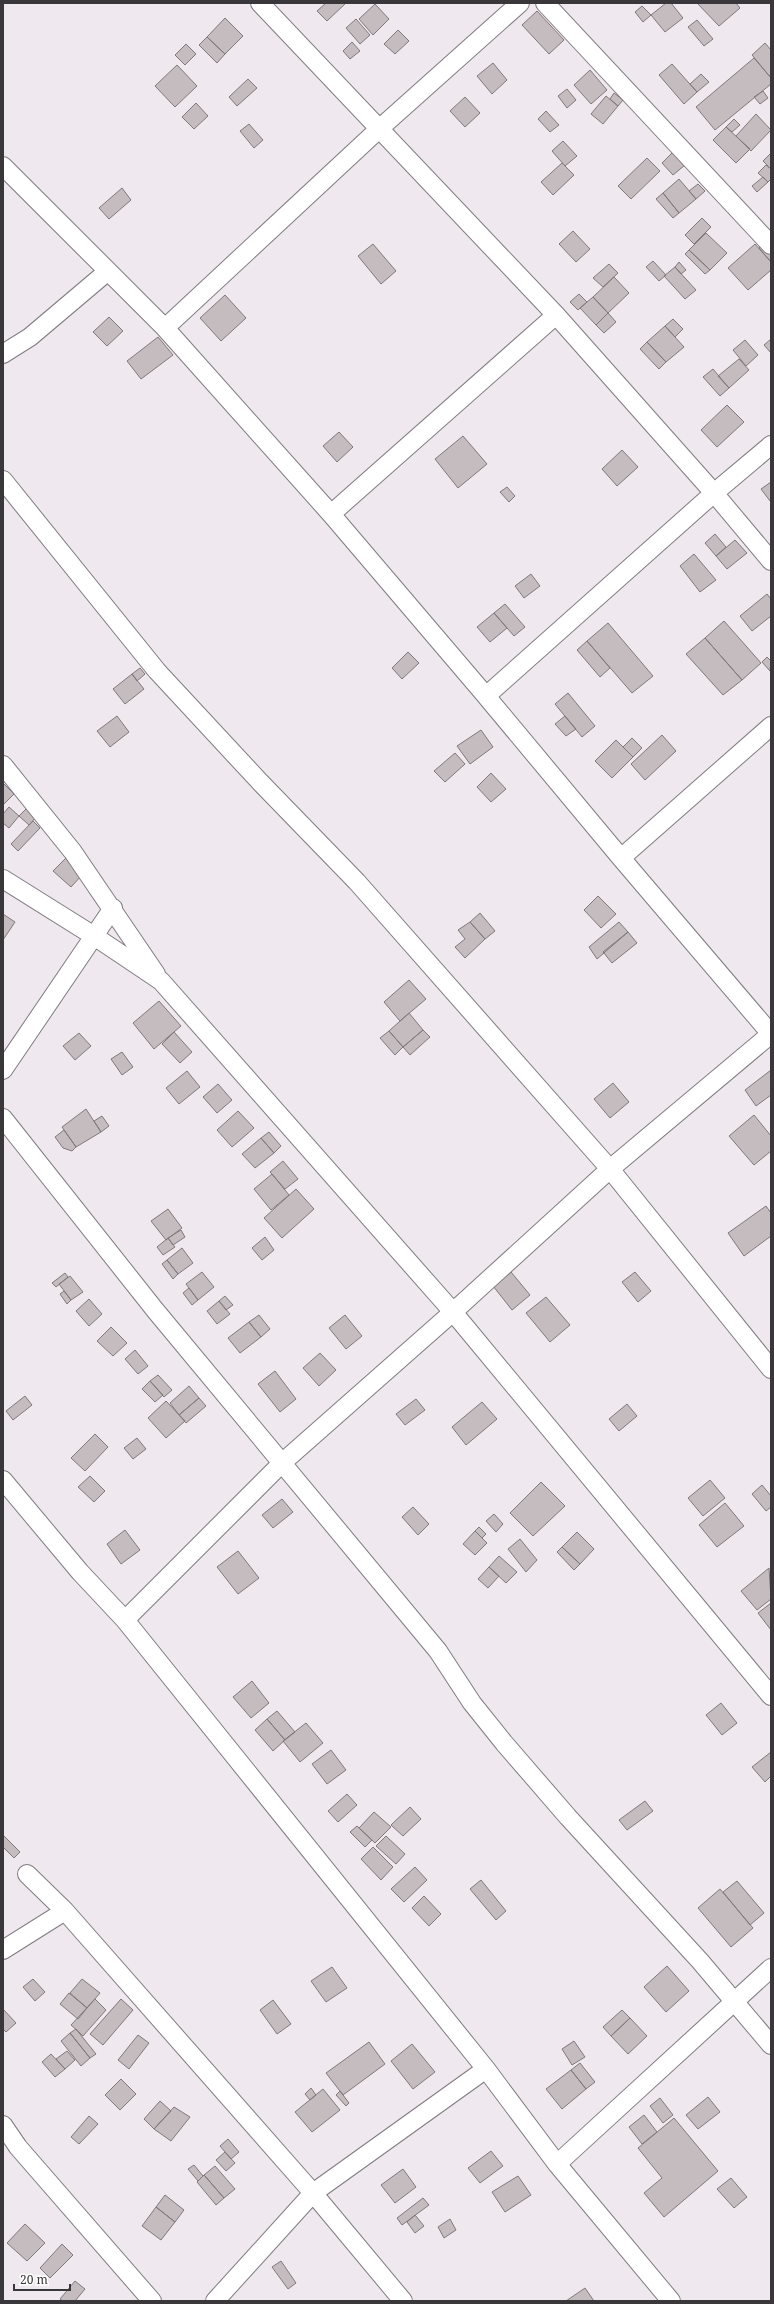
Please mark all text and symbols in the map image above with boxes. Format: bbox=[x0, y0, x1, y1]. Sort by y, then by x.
scale bar bbox=[14, 2266, 70, 2292]
text: 20 m bbox=[20, 2271, 48, 2288]

